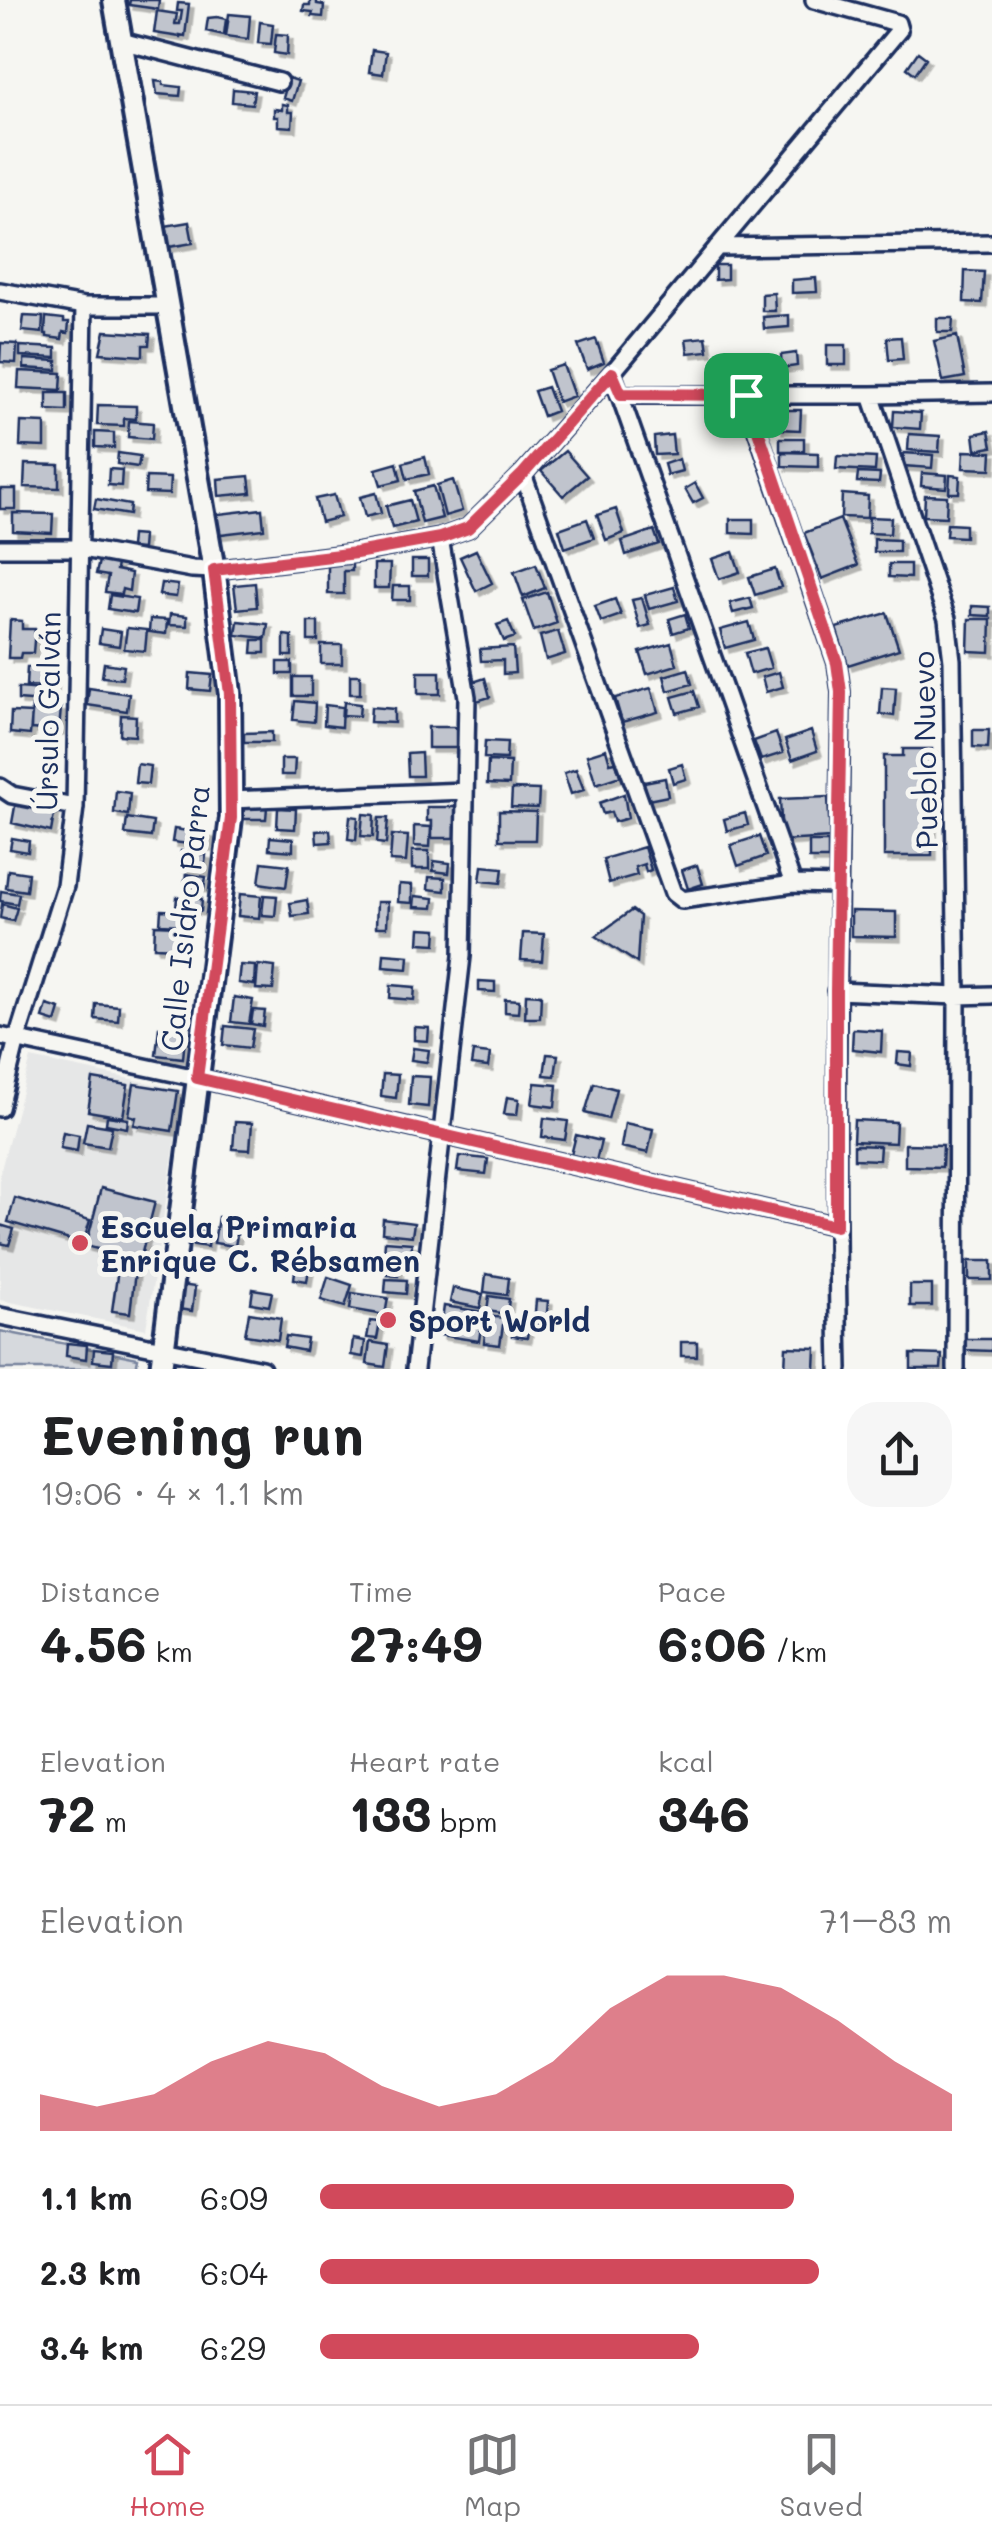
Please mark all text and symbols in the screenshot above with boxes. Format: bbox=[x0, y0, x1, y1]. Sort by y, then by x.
pin bbox=[704, 353, 789, 438]
icon: arrive bbox=[719, 368, 774, 423]
street label: Úrsulo Galván bbox=[25, 611, 69, 811]
street label: Pueblo Nuevo bbox=[902, 651, 946, 849]
street label: Calle Isidro Parra bbox=[150, 783, 218, 1053]
place label: Escuela Primaria Enrique C. Rébsamen bbox=[100, 1206, 420, 1280]
marker: Escuela Primaria Enrique C. Rébsamen bbox=[69, 1232, 91, 1254]
place label: Sport World bbox=[408, 1300, 590, 1340]
marker: Sport World bbox=[377, 1309, 399, 1331]
text: Evening run bbox=[40, 1397, 364, 1469]
button: share bbox=[847, 1402, 952, 1507]
text: 19:06 · 4 × 1.1 km bbox=[40, 1471, 304, 1513]
text: Distance bbox=[40, 1573, 161, 1609]
text: Time bbox=[349, 1573, 413, 1609]
text: Pace bbox=[658, 1573, 726, 1609]
text: 4.56 bbox=[40, 1609, 147, 1675]
text: 27:49 bbox=[349, 1609, 482, 1675]
text: 6:06 bbox=[658, 1609, 767, 1675]
text: km bbox=[147, 1633, 193, 1669]
text: /km bbox=[767, 1633, 827, 1669]
text: Elevation bbox=[40, 1743, 166, 1779]
text: Heart rate bbox=[349, 1743, 500, 1779]
text: kcal bbox=[658, 1743, 714, 1779]
text: 72 bbox=[40, 1779, 96, 1845]
text: 133 bbox=[349, 1779, 431, 1845]
text: 346 bbox=[658, 1779, 750, 1845]
text: m bbox=[96, 1803, 127, 1839]
text: bpm bbox=[431, 1803, 498, 1839]
text: Elevation bbox=[40, 1899, 184, 1941]
text: 71–83 m bbox=[820, 1899, 952, 1941]
text: 1.1 km bbox=[40, 2176, 132, 2218]
text: 6:09 bbox=[200, 2176, 268, 2218]
text: 2.3 km bbox=[40, 2251, 141, 2293]
text: 6:04 bbox=[200, 2251, 268, 2293]
text: 3.4 km bbox=[40, 2326, 144, 2368]
text: 6:29 bbox=[200, 2326, 266, 2368]
tab: Home bbox=[129, 2427, 205, 2523]
tab: Map bbox=[464, 2427, 521, 2523]
tab: Saved bbox=[780, 2427, 863, 2523]

